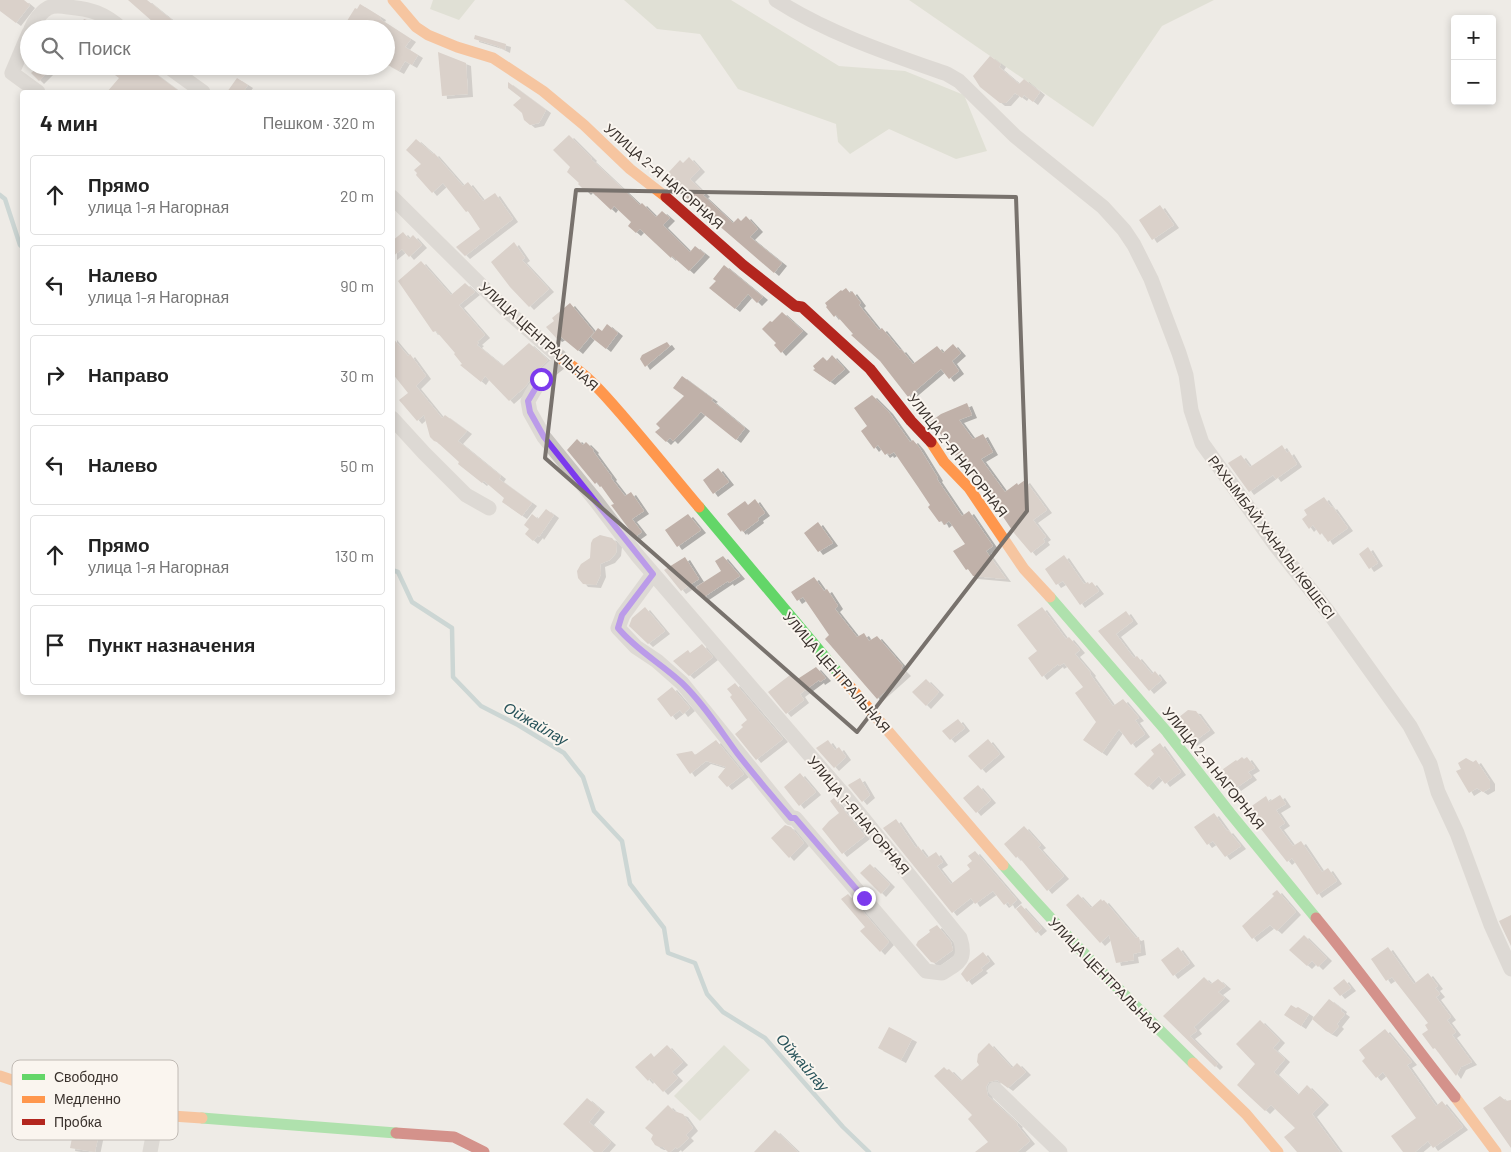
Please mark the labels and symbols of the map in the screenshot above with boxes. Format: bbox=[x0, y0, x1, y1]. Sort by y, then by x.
street label: УЛИЦА 2-Я НАГОРНАЯ bbox=[601, 120, 727, 232]
street label: УЛИЦА ЦЕНТРАЛЬНАЯ bbox=[476, 278, 602, 394]
route start bbox=[530, 368, 553, 391]
street label: УЛИЦА 2-Я НАГОРНАЯ bbox=[904, 390, 1012, 520]
street label: РАХЫМБАЙ ХАНАЛЫ КӨШЕСІ bbox=[1205, 452, 1339, 622]
street label: УЛИЦА ЦЕНТРАЛЬНАЯ bbox=[780, 608, 894, 736]
water label: Ойжайлау bbox=[501, 697, 572, 749]
street label: УЛИЦА 2-Я НАГОРНАЯ bbox=[1160, 704, 1268, 832]
street label: УЛИЦА 1-Я НАГОРНАЯ bbox=[804, 752, 914, 878]
route end bbox=[853, 887, 876, 910]
street label: УЛИЦА ЦЕНТРАЛЬНАЯ bbox=[1045, 914, 1165, 1036]
water label: Ойжайлау bbox=[773, 1029, 834, 1096]
legend bbox=[12, 1060, 178, 1140]
text: Свободно bbox=[54, 1068, 119, 1085]
text: Медленно bbox=[54, 1090, 121, 1107]
text: Пробка bbox=[54, 1113, 102, 1130]

